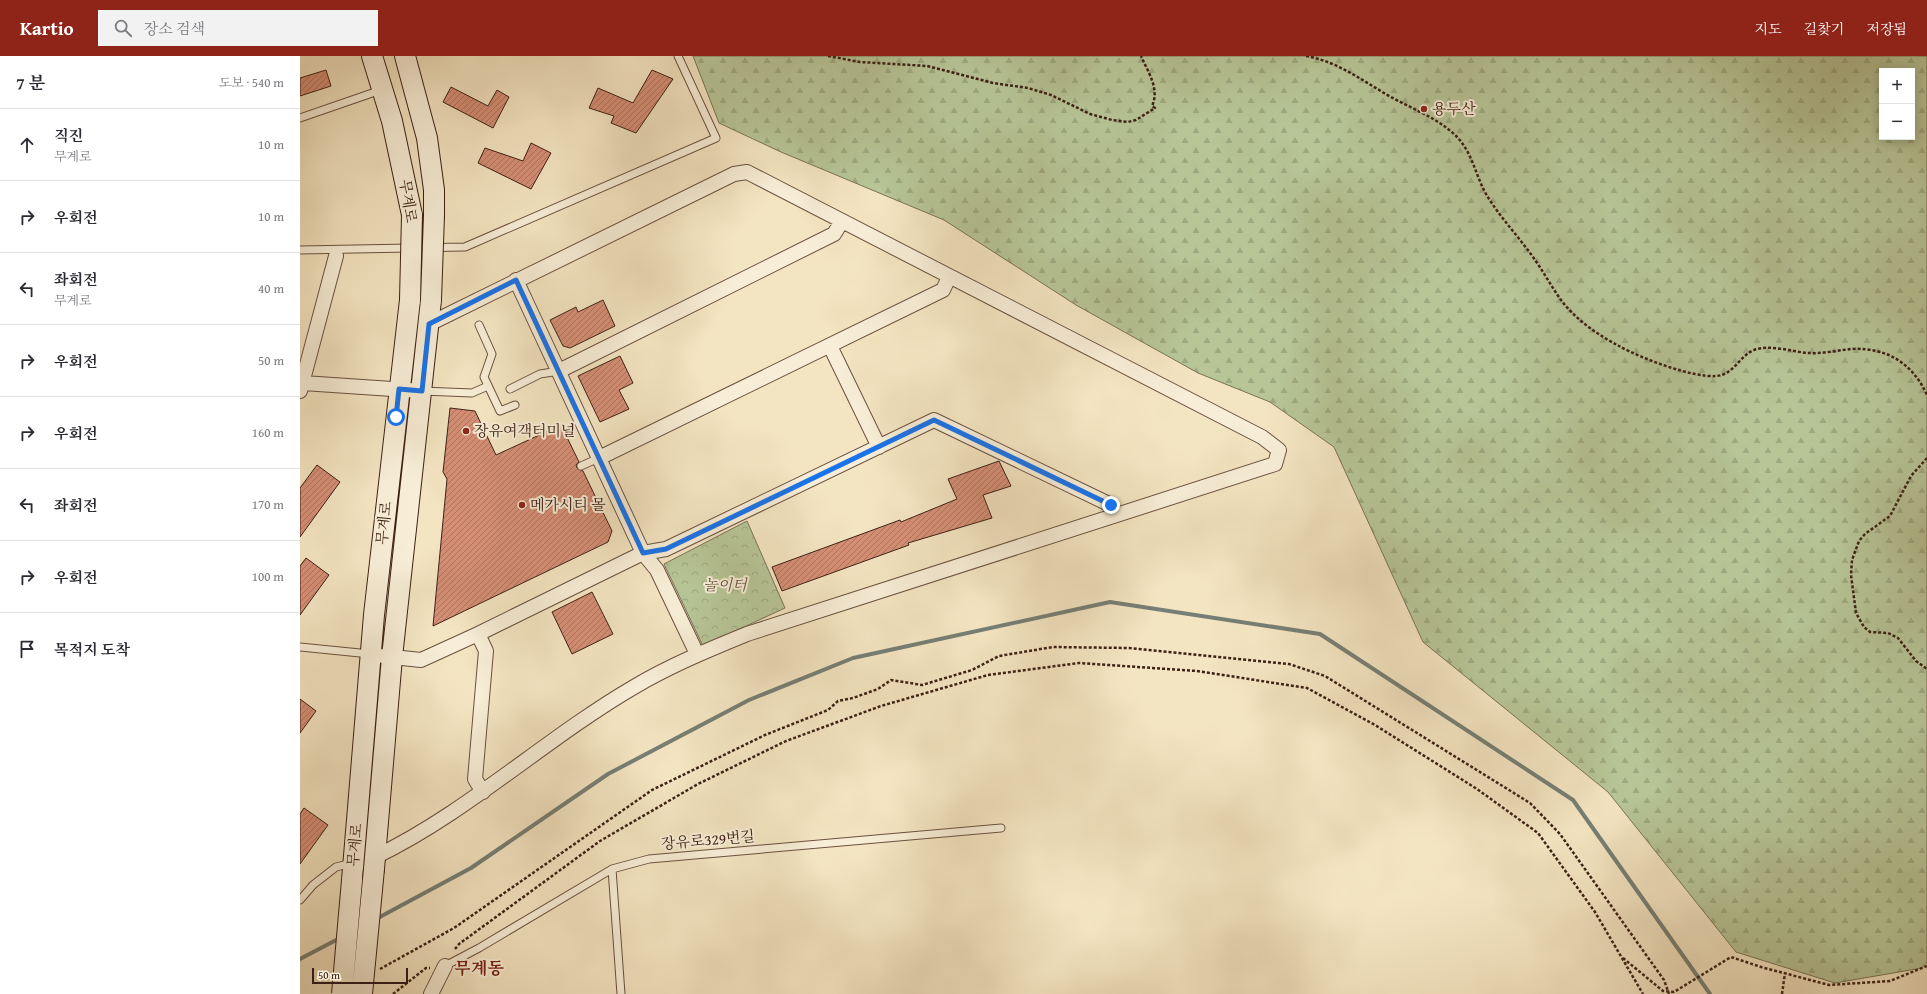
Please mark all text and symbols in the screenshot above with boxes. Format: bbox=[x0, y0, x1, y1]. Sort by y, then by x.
search box bbox=[98, 10, 378, 46]
text: Kartio bbox=[20, 14, 74, 42]
icon: search bbox=[112, 17, 134, 39]
text: 장소 검색 bbox=[144, 18, 205, 39]
text: 지도 bbox=[1755, 19, 1782, 39]
text: 길찾기 bbox=[1804, 19, 1844, 39]
text: 저장됨 bbox=[1866, 19, 1907, 39]
map controls bbox=[1879, 68, 1915, 140]
button: + bbox=[1879, 68, 1915, 104]
text: 7 분 bbox=[16, 70, 45, 95]
text: 도보 · 540 m bbox=[219, 73, 284, 92]
place label: 용두산 bbox=[1432, 98, 1476, 119]
marker: 용두산 bbox=[1419, 104, 1429, 114]
button: − bbox=[1879, 104, 1915, 140]
text: 직진 bbox=[54, 125, 83, 146]
icon: ahead bbox=[16, 134, 38, 156]
text: 10 m bbox=[258, 135, 284, 154]
text: 무계로 bbox=[54, 147, 92, 166]
street label: 무계로 bbox=[395, 178, 422, 225]
icon: right bbox=[16, 206, 38, 228]
text: 우회전 bbox=[54, 207, 97, 228]
text: 10 m bbox=[258, 207, 284, 226]
text: 좌회전 bbox=[54, 269, 97, 290]
icon: left bbox=[16, 278, 38, 300]
text: 40 m bbox=[258, 279, 284, 298]
text: 무계로 bbox=[54, 291, 92, 310]
icon: right bbox=[16, 350, 38, 372]
text: 우회전 bbox=[54, 351, 97, 372]
text: 50 m bbox=[258, 351, 284, 370]
route start bbox=[387, 408, 405, 426]
place label: 장유여객터미널 bbox=[474, 420, 575, 441]
icon: right bbox=[16, 422, 38, 444]
text: 우회전 bbox=[54, 423, 97, 444]
text: 160 m bbox=[252, 423, 284, 442]
marker: 장유여객터미널 bbox=[461, 426, 471, 436]
icon: left bbox=[16, 494, 38, 516]
place label: 메가시티 몰 bbox=[530, 494, 606, 515]
text: 좌회전 bbox=[54, 495, 97, 516]
text: 170 m bbox=[252, 495, 284, 514]
route end bbox=[1102, 496, 1120, 514]
street label: 무계로 bbox=[371, 500, 396, 546]
marker: 메가시티 몰 bbox=[517, 500, 527, 510]
icon: right bbox=[16, 566, 38, 588]
text: 우회전 bbox=[54, 567, 97, 588]
text: 100 m bbox=[252, 567, 284, 586]
park label: 놀이터 bbox=[703, 574, 748, 595]
icon: arrive bbox=[16, 638, 38, 660]
text: 목적지 도착 bbox=[54, 639, 130, 660]
street label: 무계로 bbox=[342, 822, 367, 868]
street label: 장유로329번길 bbox=[660, 825, 756, 854]
district label: 무계동 bbox=[454, 955, 504, 980]
scale bar bbox=[312, 966, 408, 985]
text: 50 m bbox=[318, 967, 340, 983]

